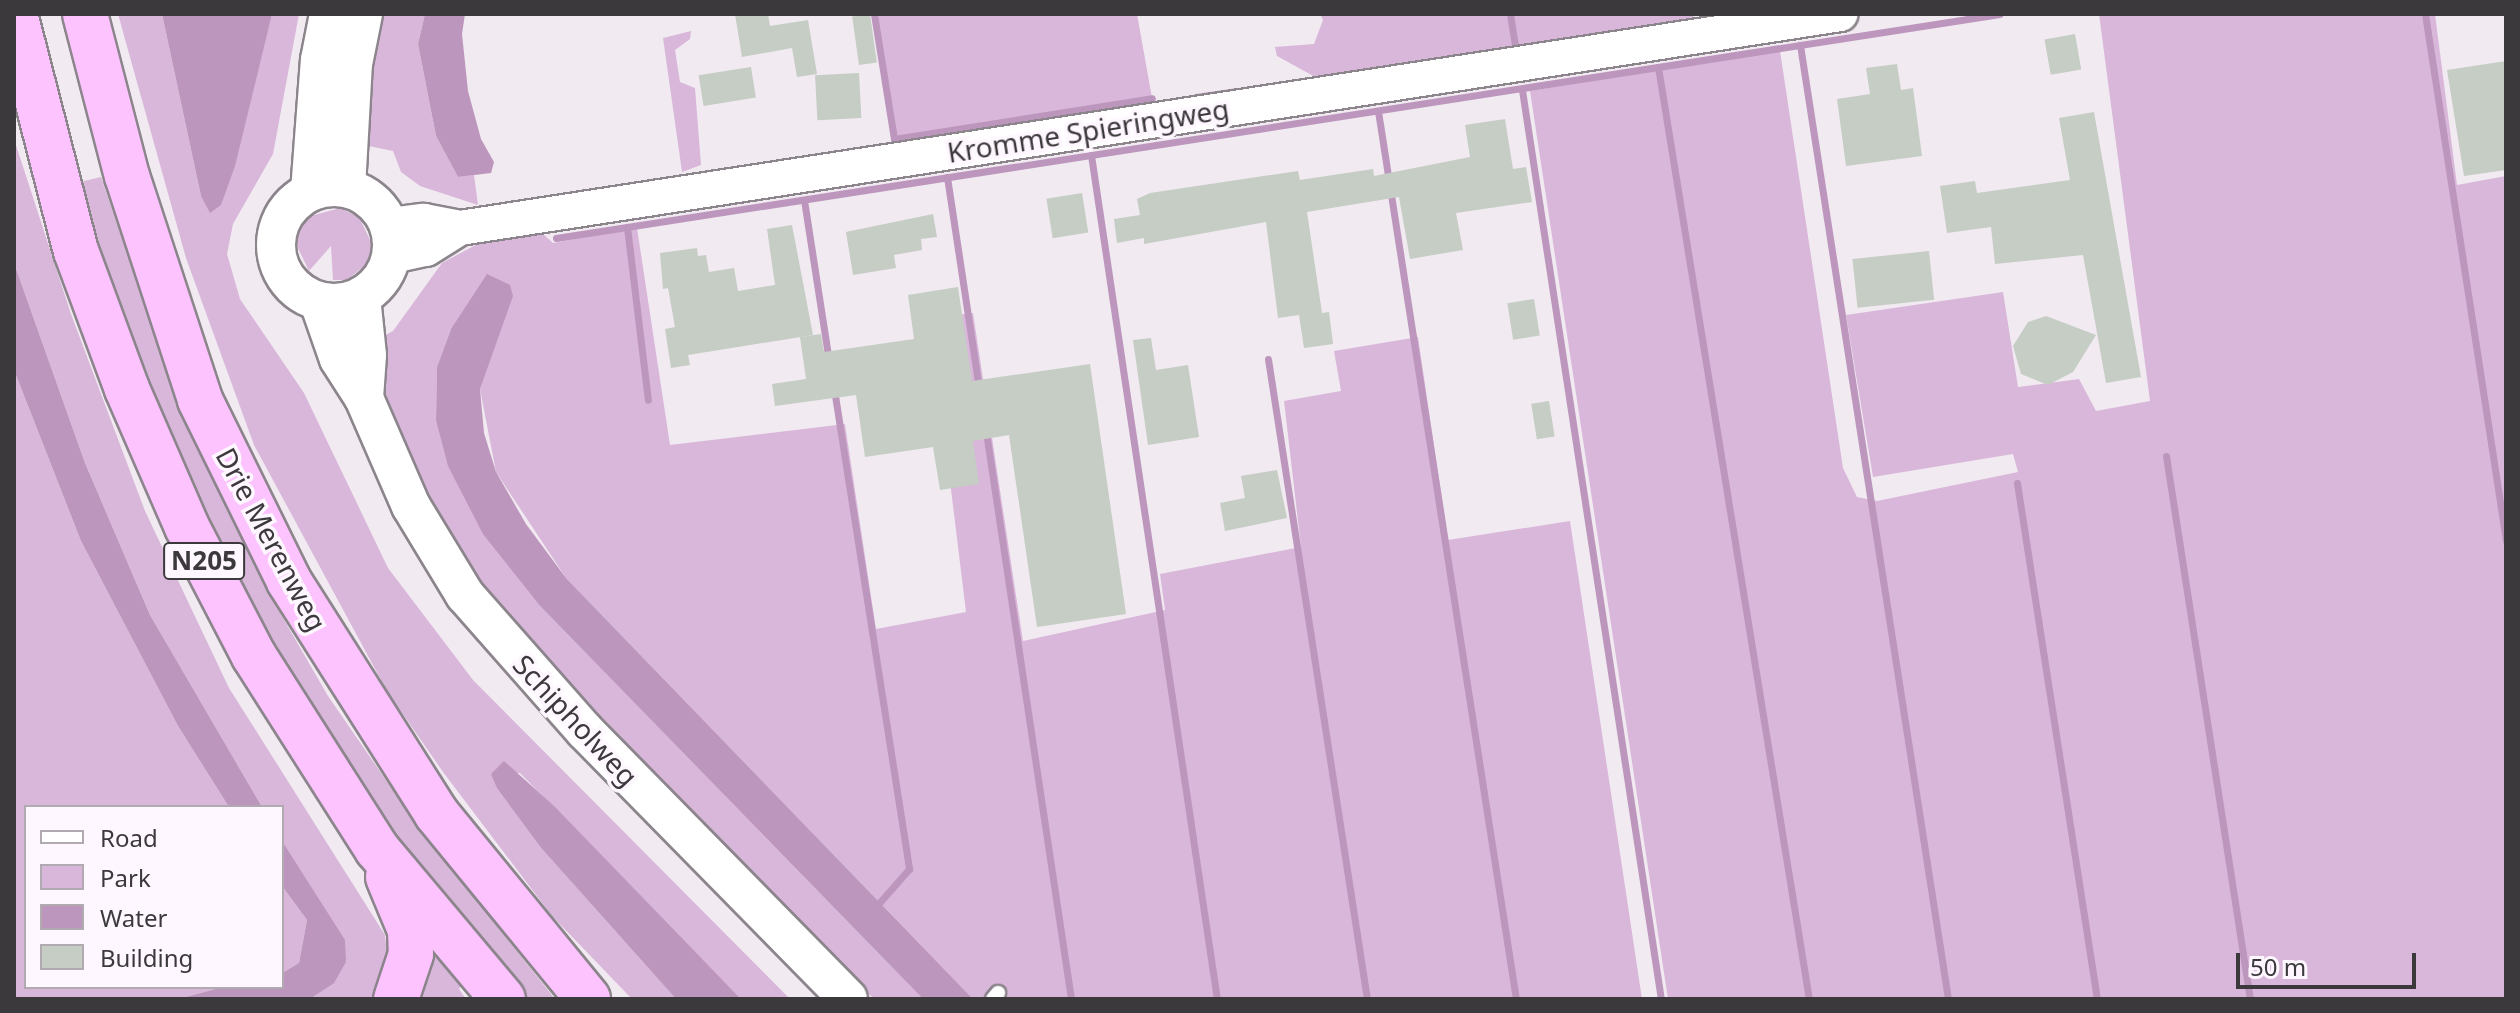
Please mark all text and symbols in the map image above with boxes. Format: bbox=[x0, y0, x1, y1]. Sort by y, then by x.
street label: Kromme Spieringweg bbox=[945, 91, 1231, 169]
street label: Drie Merenweg bbox=[210, 442, 334, 636]
road number: N205 bbox=[162, 539, 246, 583]
street label: Schipholweg bbox=[507, 647, 645, 793]
legend bbox=[24, 805, 284, 989]
text: Road bbox=[100, 821, 158, 854]
text: Park bbox=[100, 861, 151, 894]
text: Water bbox=[100, 901, 167, 934]
scale bar bbox=[2240, 937, 2420, 987]
text: Building bbox=[100, 941, 193, 974]
text: 50 m bbox=[2250, 950, 2306, 983]

